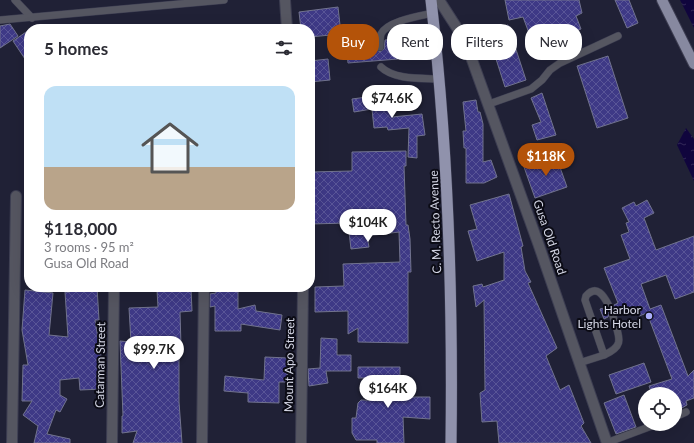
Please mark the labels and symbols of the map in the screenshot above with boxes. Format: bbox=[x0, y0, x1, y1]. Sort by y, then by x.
pin: $74.6K bbox=[359, 85, 425, 119]
pin: $118K bbox=[518, 143, 574, 177]
street label: C. M. Recto Avenue bbox=[426, 170, 444, 274]
street label: Gusa Old Road bbox=[530, 198, 570, 276]
pin: $104K bbox=[340, 209, 396, 243]
place label: Harbor Lights Hotel bbox=[577, 302, 642, 331]
marker: Harbor Lights Hotel bbox=[644, 311, 654, 321]
street label: Mount Apo Street bbox=[281, 317, 297, 412]
street label: Catarman Street bbox=[92, 321, 108, 408]
pin: $99.7K bbox=[121, 336, 187, 370]
pin: $164K bbox=[360, 375, 416, 409]

